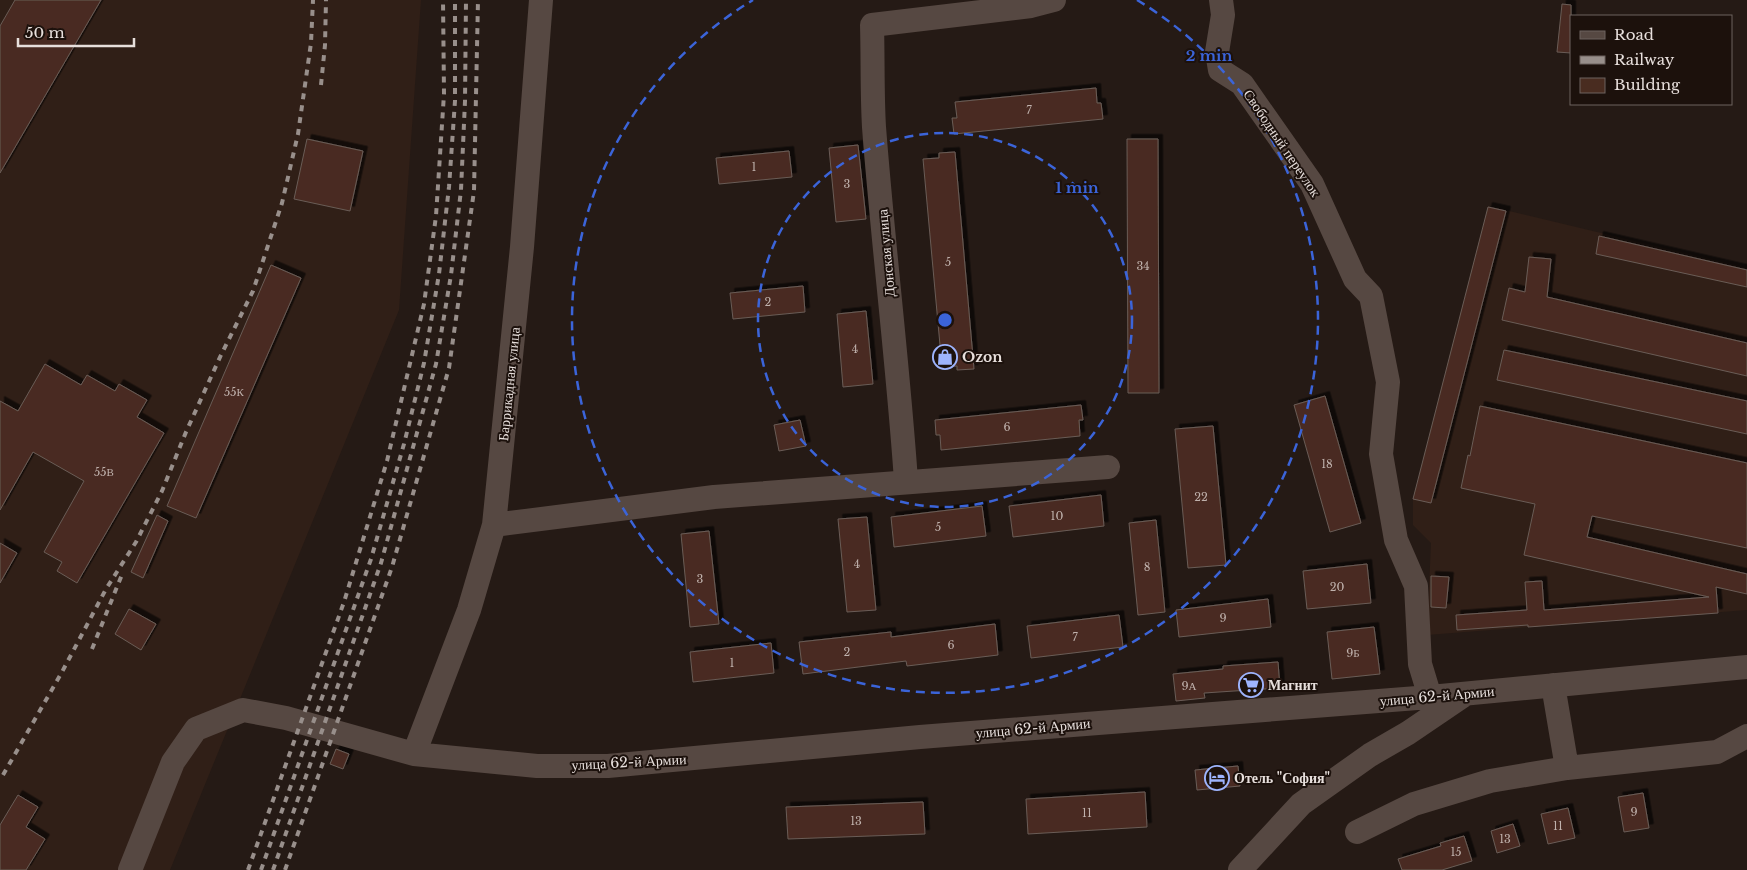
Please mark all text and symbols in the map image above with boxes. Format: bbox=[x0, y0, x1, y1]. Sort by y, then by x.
scale bar bbox=[18, 15, 134, 47]
legend bbox=[1570, 15, 1732, 105]
text: 50 m bbox=[25, 23, 65, 42]
text: Road bbox=[1614, 25, 1654, 44]
text: 2 min bbox=[1186, 46, 1232, 65]
text: Railway bbox=[1614, 50, 1675, 69]
text: Building bbox=[1614, 75, 1681, 94]
street label: Свободный переулок bbox=[1239, 86, 1325, 200]
house number: 7 bbox=[1026, 103, 1032, 117]
house number: 1 bbox=[752, 160, 757, 174]
house number: 3 bbox=[844, 177, 851, 191]
text: 1 min bbox=[1055, 178, 1099, 197]
street label: Донская улица bbox=[873, 208, 899, 298]
house number: 5 bbox=[945, 255, 951, 269]
house number: 34 bbox=[1136, 259, 1150, 273]
house number: 2 bbox=[765, 295, 772, 309]
centre of rings bbox=[936, 311, 954, 329]
street label: Баррикадная улица bbox=[494, 325, 524, 442]
house number: 4 bbox=[852, 342, 858, 356]
shop icon: Ozon bbox=[932, 344, 958, 370]
place label: Ozon bbox=[962, 348, 1003, 366]
house number: 55К bbox=[224, 385, 245, 399]
house number: 6 bbox=[1003, 420, 1011, 434]
house number: 18 bbox=[1321, 457, 1333, 471]
house number: 55В bbox=[94, 465, 114, 479]
house number: 22 bbox=[1194, 490, 1208, 504]
house number: 10 bbox=[1051, 509, 1064, 523]
house number: 5 bbox=[935, 520, 941, 534]
house number: 4 bbox=[854, 557, 860, 571]
house number: 8 bbox=[1144, 560, 1150, 574]
house number: 3 bbox=[697, 572, 704, 586]
house number: 20 bbox=[1330, 580, 1344, 594]
house number: 9 bbox=[1219, 611, 1227, 625]
house number: 7 bbox=[1072, 630, 1078, 644]
house number: 6 bbox=[947, 638, 955, 652]
house number: 2 bbox=[844, 645, 851, 659]
house number: 9Б bbox=[1346, 646, 1360, 660]
house number: 1 bbox=[730, 656, 735, 670]
supermarket icon: Магнит bbox=[1238, 672, 1264, 698]
place label: Магнит bbox=[1268, 676, 1318, 694]
house number: 9А bbox=[1181, 679, 1197, 693]
street label: улица 62-й Армии bbox=[1379, 682, 1496, 710]
street label: улица 62-й Армии bbox=[975, 714, 1092, 742]
street label: улица 62-й Армии bbox=[571, 750, 687, 774]
hotel icon: Отель "София" bbox=[1204, 765, 1230, 791]
place label: Отель "София" bbox=[1234, 769, 1330, 787]
house number: 9 bbox=[1630, 805, 1638, 819]
house number: 11 bbox=[1082, 806, 1092, 820]
house number: 13 bbox=[850, 814, 862, 828]
house number: 11 bbox=[1553, 819, 1563, 833]
house number: 13 bbox=[1499, 832, 1511, 846]
house number: 15 bbox=[1450, 845, 1462, 859]

